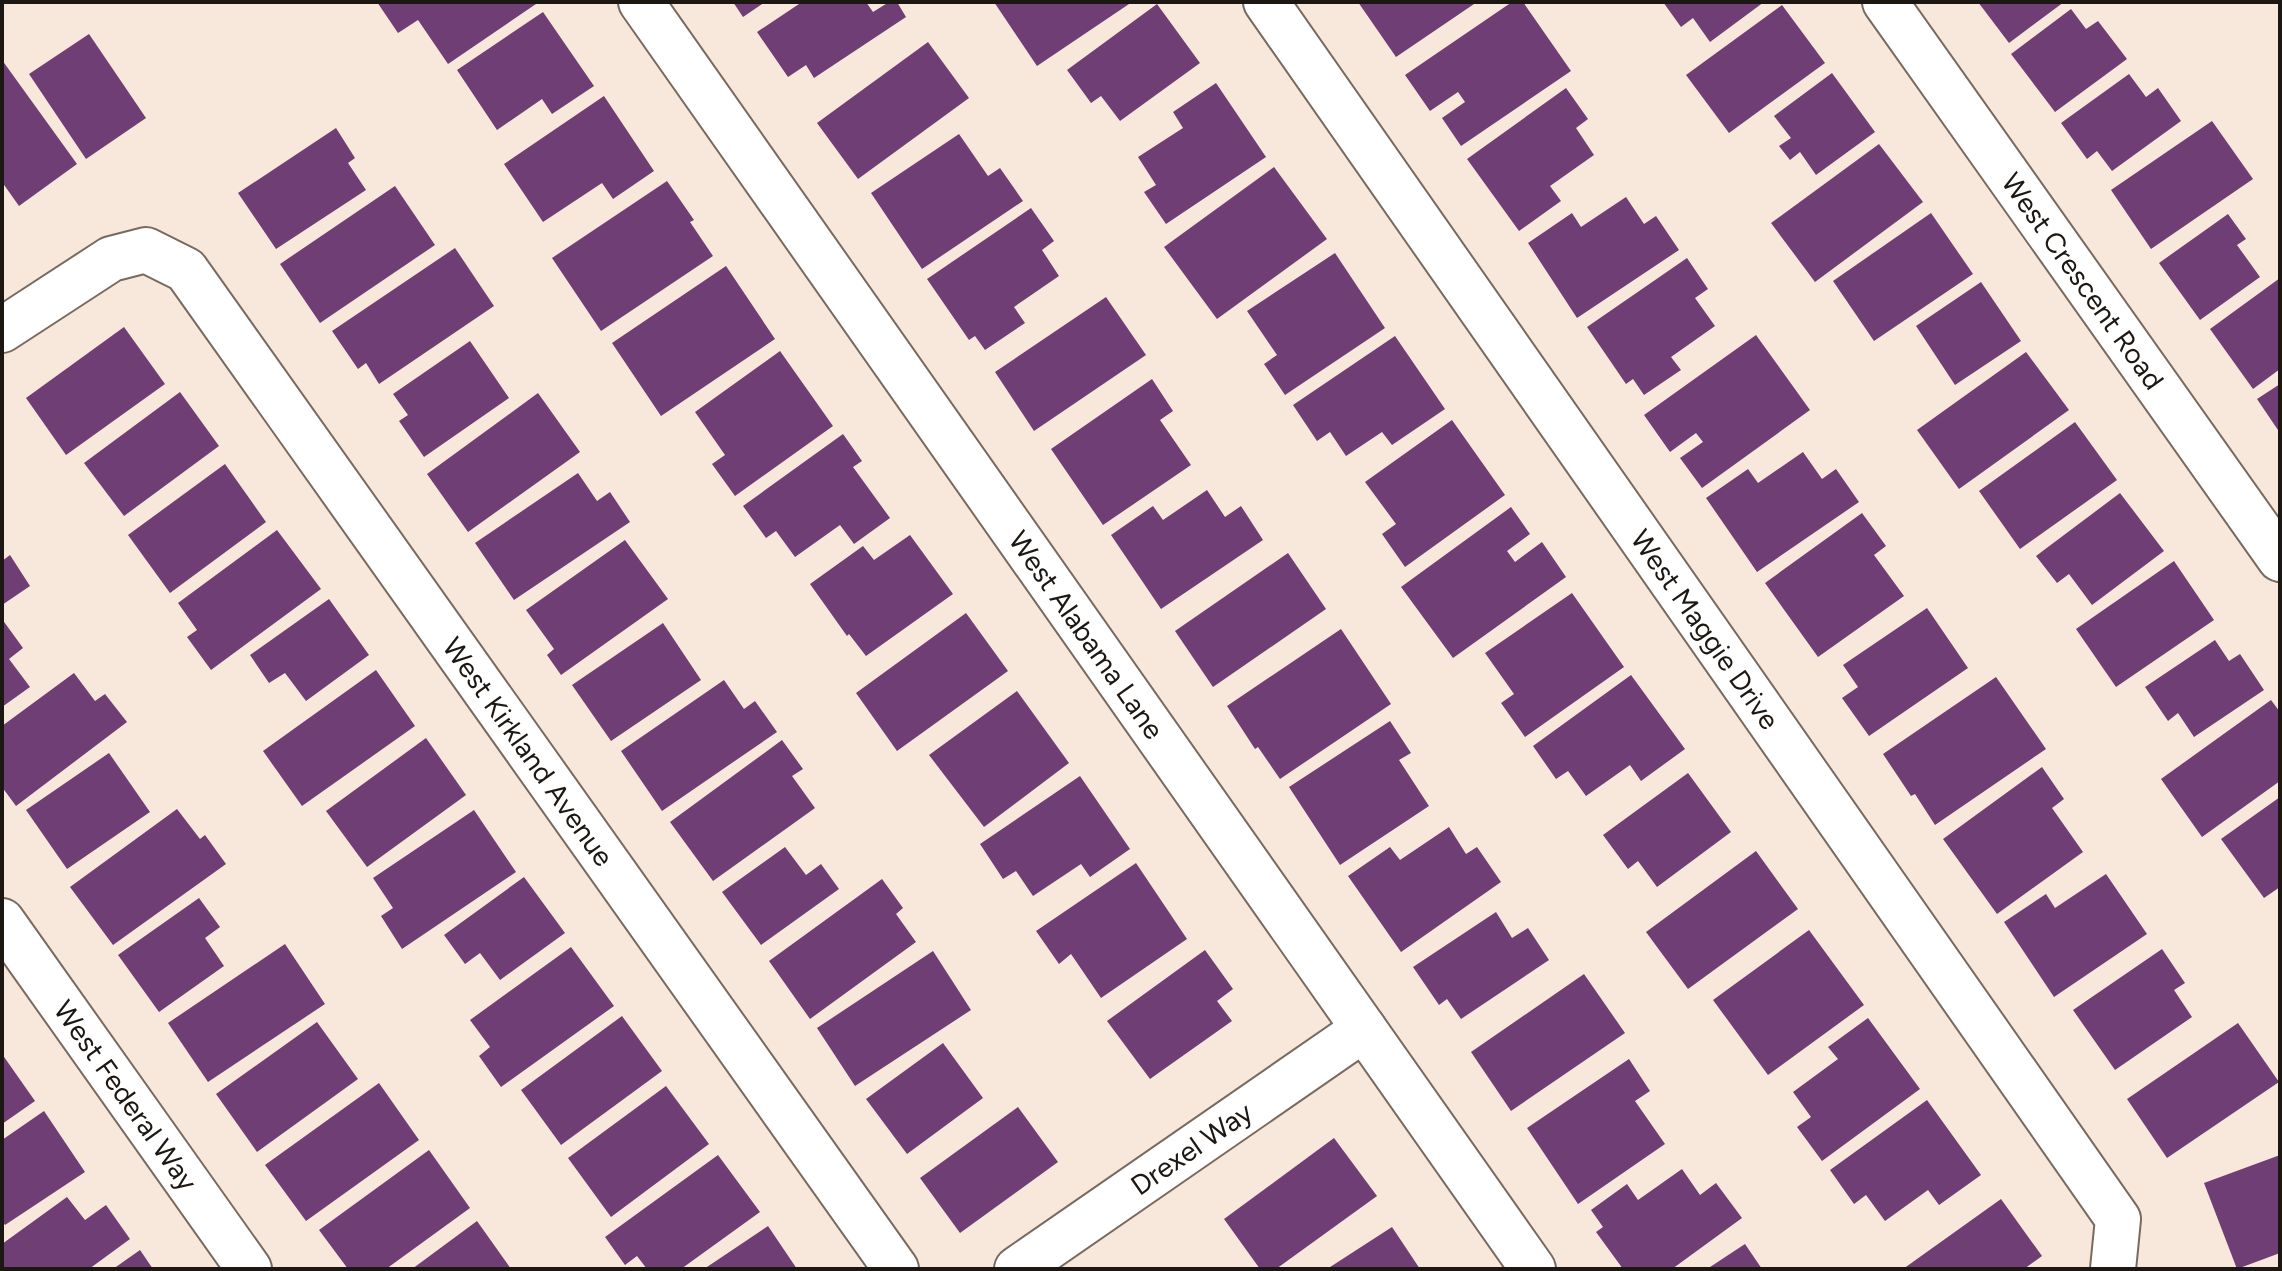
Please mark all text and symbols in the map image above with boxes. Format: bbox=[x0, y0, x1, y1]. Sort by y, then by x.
street label: West Crescent Road bbox=[1994, 166, 2171, 396]
street label: West Maggie Drive bbox=[1624, 523, 1787, 736]
street label: West Alabama Lane bbox=[1002, 524, 1171, 745]
street label: West Kirkland Avenue bbox=[436, 631, 621, 873]
street label: West Federal Way bbox=[47, 994, 205, 1197]
street label: Drexel Way bbox=[1124, 1094, 1259, 1202]

